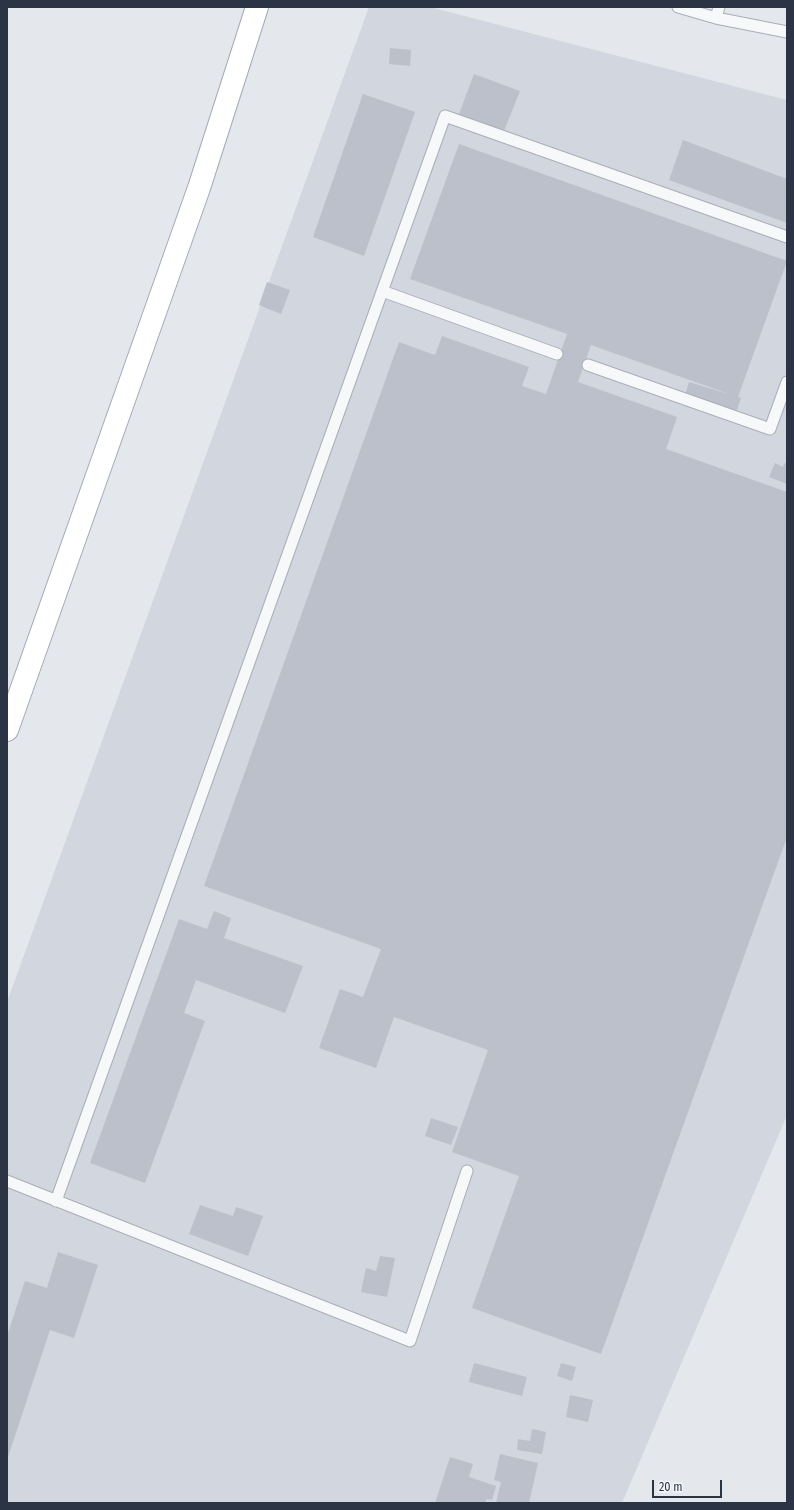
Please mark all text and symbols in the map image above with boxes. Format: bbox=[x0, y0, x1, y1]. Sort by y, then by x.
scale bar bbox=[654, 1472, 724, 1498]
text: 20 m bbox=[659, 1480, 683, 1494]

